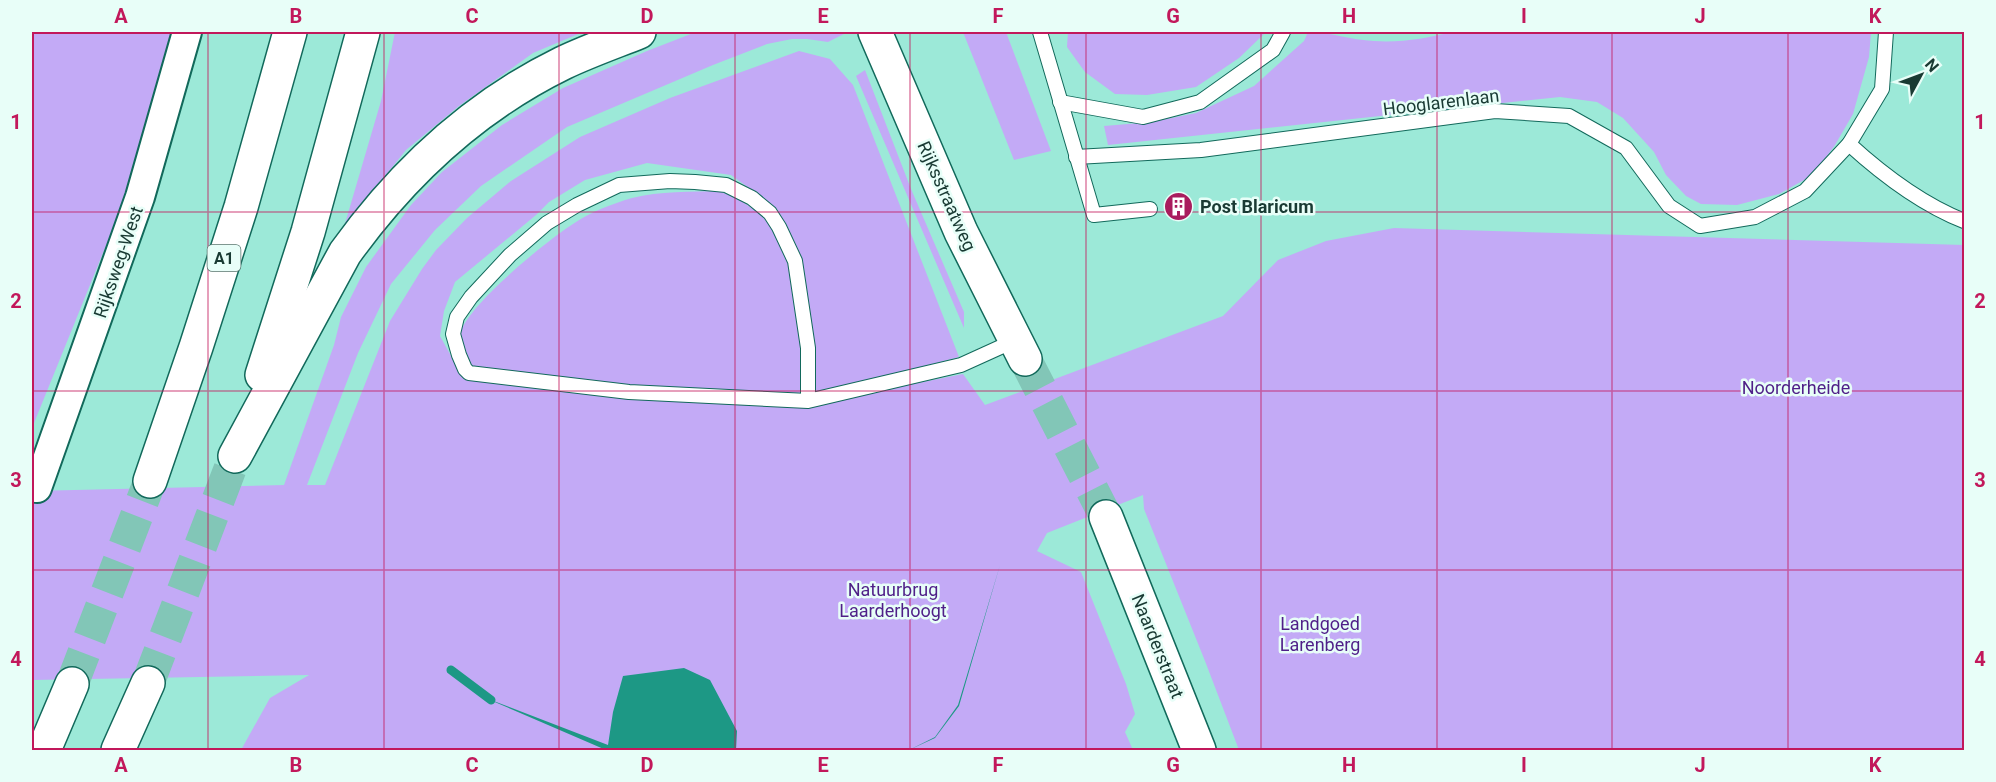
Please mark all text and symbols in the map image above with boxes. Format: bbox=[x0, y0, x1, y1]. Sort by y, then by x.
text: A bbox=[114, 4, 128, 28]
text: B bbox=[290, 4, 302, 28]
text: C bbox=[465, 4, 479, 28]
text: D bbox=[641, 4, 654, 28]
text: E bbox=[817, 4, 829, 28]
text: F bbox=[993, 4, 1004, 28]
text: G bbox=[1166, 4, 1180, 28]
text: H bbox=[1342, 4, 1356, 28]
text: I bbox=[1521, 4, 1527, 28]
text: J bbox=[1694, 4, 1706, 28]
text: K bbox=[1869, 4, 1882, 28]
north arrow bbox=[1891, 45, 1951, 105]
text: N bbox=[1921, 55, 1943, 76]
street label: Hooglarenlaan bbox=[1382, 84, 1500, 120]
text: 1 bbox=[10, 110, 22, 134]
text: 1 bbox=[1974, 110, 1986, 134]
street label: Rijksstraatweg bbox=[913, 138, 981, 254]
building icon: Post Blaricum bbox=[1163, 190, 1195, 222]
place label: Post Blaricum bbox=[1200, 196, 1314, 217]
street label: Rijksweg-West bbox=[89, 203, 147, 321]
road number: A1 bbox=[208, 245, 240, 271]
text: 2 bbox=[10, 289, 22, 313]
text: 2 bbox=[1974, 289, 1986, 313]
park label: Noorderheide bbox=[1742, 377, 1850, 398]
text: 3 bbox=[10, 468, 22, 492]
text: 3 bbox=[1974, 468, 1986, 492]
park label: Natuurbrug Laarderhoogt bbox=[839, 579, 947, 621]
street label: Naarderstraat bbox=[1128, 591, 1188, 701]
park label: Landgoed Larenberg bbox=[1280, 613, 1360, 655]
text: 4 bbox=[10, 647, 22, 671]
text: 4 bbox=[1974, 647, 1986, 671]
text: A bbox=[114, 753, 128, 777]
text: B bbox=[290, 753, 302, 777]
text: C bbox=[465, 753, 479, 777]
text: D bbox=[641, 753, 654, 777]
text: E bbox=[817, 753, 829, 777]
text: F bbox=[993, 753, 1004, 777]
text: G bbox=[1166, 753, 1180, 777]
text: H bbox=[1342, 753, 1356, 777]
text: I bbox=[1521, 753, 1527, 777]
text: J bbox=[1694, 753, 1706, 777]
text: K bbox=[1869, 753, 1882, 777]

